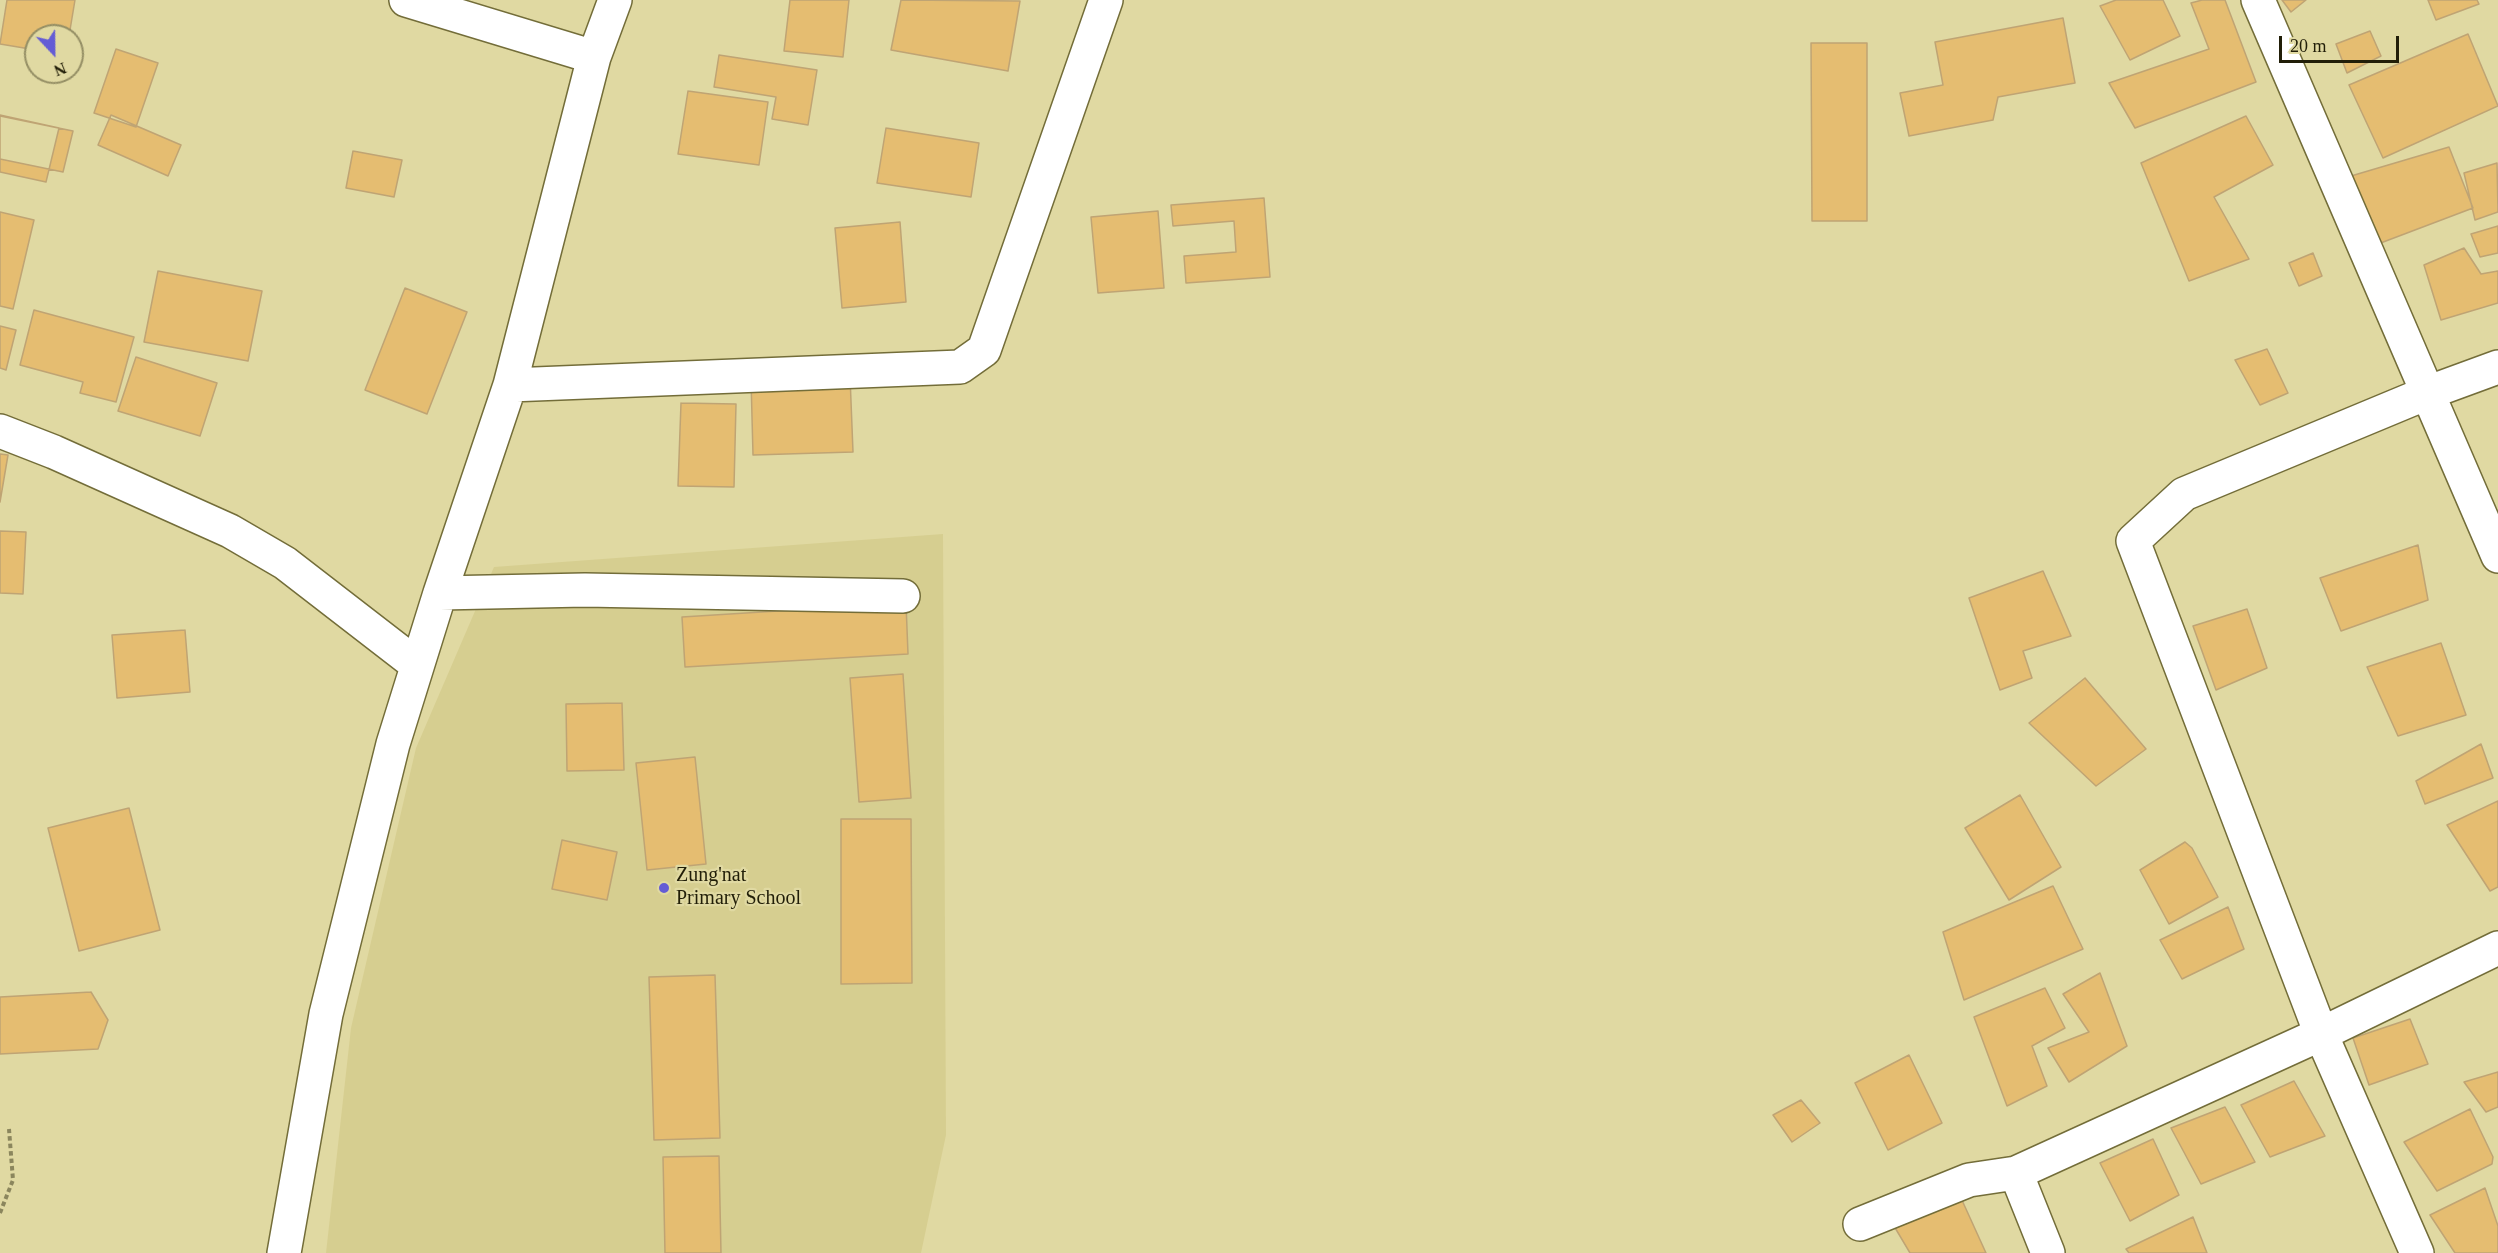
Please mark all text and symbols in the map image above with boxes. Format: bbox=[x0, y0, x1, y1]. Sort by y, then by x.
north arrow bbox=[24, 24, 84, 84]
scale bar bbox=[2282, 24, 2402, 62]
text: 20 m bbox=[2290, 36, 2327, 56]
text: N bbox=[52, 59, 69, 79]
place label: Zung'nat Primary School bbox=[676, 864, 801, 911]
marker: Zung'nat Primary School bbox=[657, 881, 671, 895]

